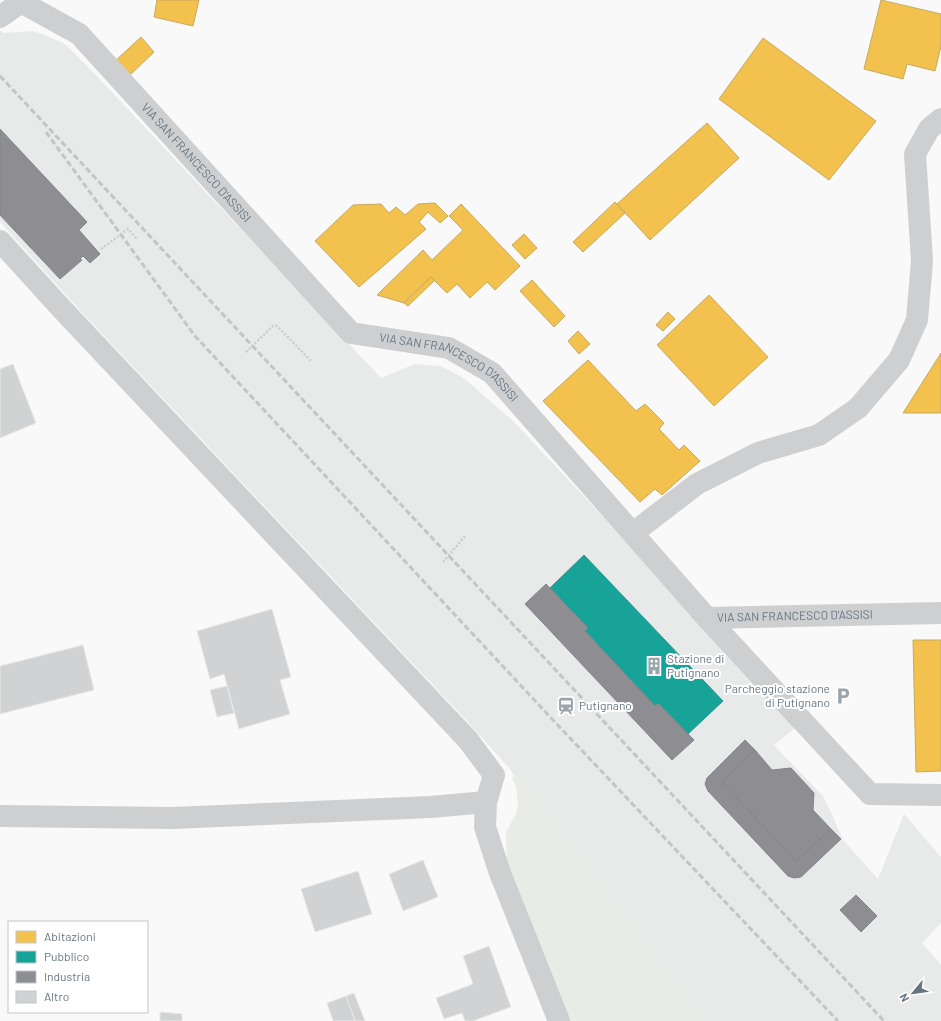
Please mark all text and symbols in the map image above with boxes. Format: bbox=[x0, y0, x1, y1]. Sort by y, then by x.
street label: VIA SAN FRANCESCO D'ASSISI bbox=[139, 100, 254, 224]
street label: VIA SAN FRANCESCO D'ASSISI bbox=[379, 329, 522, 404]
street label: VIA SAN FRANCESCO D'ASSISI bbox=[717, 606, 873, 624]
place label: Stazione di Putignano bbox=[667, 651, 724, 679]
building icon: Stazione di Putignano bbox=[644, 656, 664, 676]
place label: Parcheggio stazione di Putignano bbox=[725, 681, 830, 709]
parking icon: Parcheggio stazione di Putignano bbox=[833, 686, 853, 706]
station icon: Putignano bbox=[556, 696, 576, 716]
place label: Putignano bbox=[579, 698, 632, 712]
legend bbox=[8, 921, 148, 1013]
text: Abitazioni bbox=[44, 929, 96, 943]
text: Pubblico bbox=[44, 949, 89, 963]
text: Industria bbox=[44, 969, 90, 983]
north arrow bbox=[893, 973, 933, 1013]
text: Altro bbox=[44, 989, 69, 1003]
text: N bbox=[896, 992, 911, 1004]

